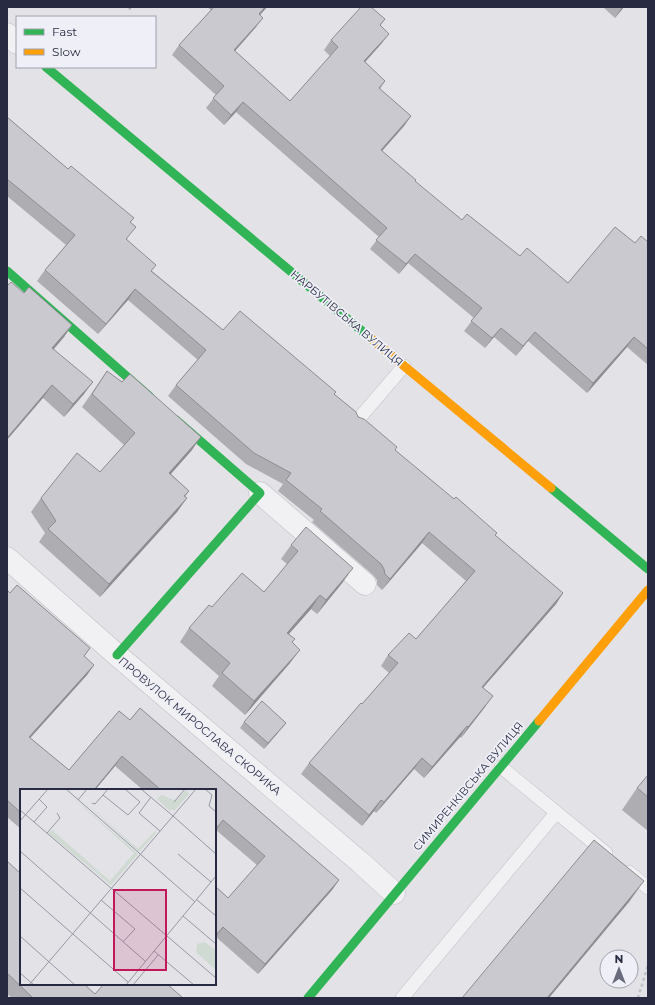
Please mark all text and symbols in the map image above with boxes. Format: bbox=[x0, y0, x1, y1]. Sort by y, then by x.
legend bbox=[16, 16, 156, 68]
text: Fast bbox=[52, 24, 77, 39]
text: Slow bbox=[52, 44, 81, 59]
street label: НАРБУТІВСЬКА ВУЛИЦЯ bbox=[288, 267, 406, 369]
street label: ПРОВУЛОК МИРОСЛАВА СКОРИКА bbox=[116, 654, 285, 799]
street label: СИМИРЕНКІВСЬКА ВУЛИЦЯ bbox=[410, 719, 526, 853]
inset map bbox=[20, 789, 216, 985]
north arrow bbox=[599, 949, 639, 989]
text: N bbox=[615, 952, 623, 966]

